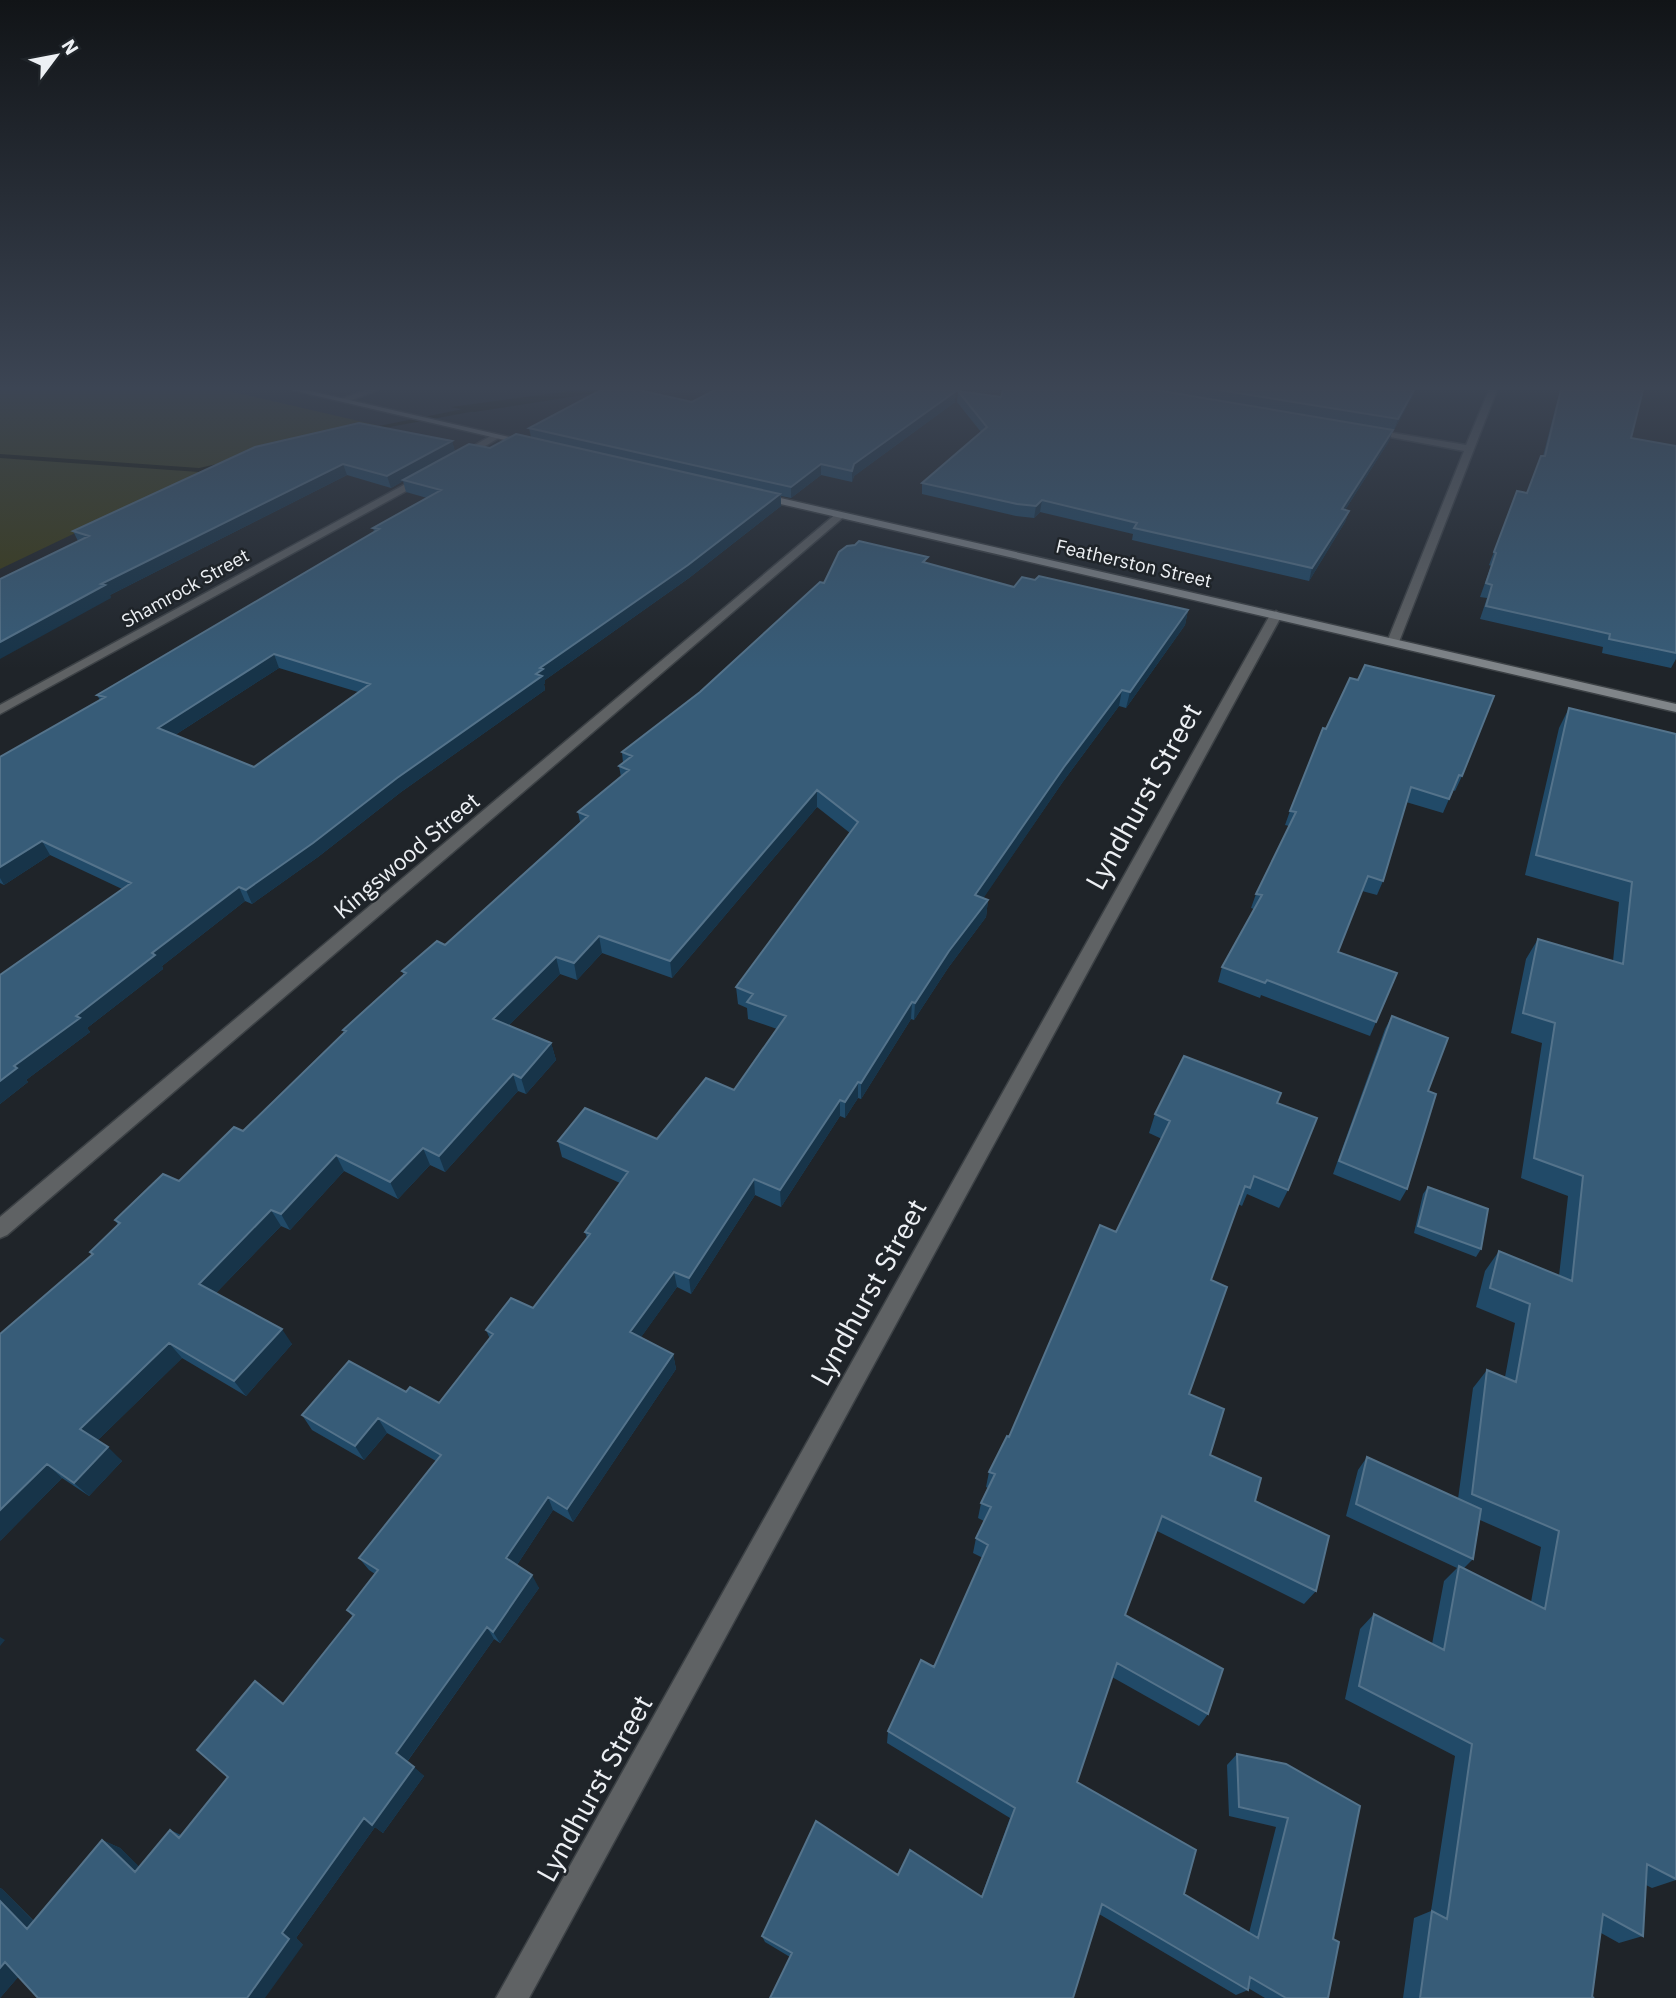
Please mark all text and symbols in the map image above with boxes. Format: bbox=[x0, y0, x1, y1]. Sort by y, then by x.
north arrow bbox=[21, 21, 91, 91]
text: N bbox=[57, 35, 84, 59]
street label: Featherston Street bbox=[1054, 533, 1214, 593]
street label: Shamrock Street bbox=[117, 543, 253, 633]
street label: Lyndhurst Street bbox=[1076, 696, 1210, 896]
street label: Kingswood Street bbox=[327, 785, 485, 925]
street label: Lyndhurst Street bbox=[801, 1192, 935, 1392]
street label: Lyndhurst Street bbox=[527, 1688, 661, 1888]

